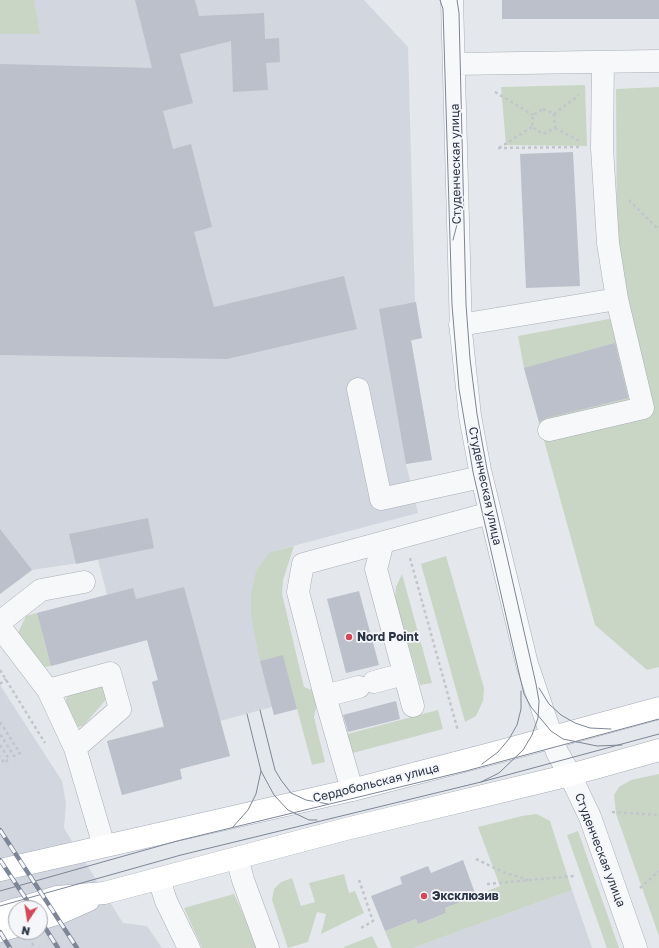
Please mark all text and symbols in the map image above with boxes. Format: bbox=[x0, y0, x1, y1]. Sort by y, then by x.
street label: Студенческая улица bbox=[448, 103, 464, 225]
street label: Студенческая улица bbox=[465, 425, 505, 547]
place label: Nord Point bbox=[357, 630, 419, 644]
marker: Nord Point bbox=[344, 632, 354, 642]
street label: Сердобольская улица bbox=[311, 760, 441, 806]
street label: Студенческая улица bbox=[572, 791, 628, 909]
place label: Эксклюзив bbox=[432, 889, 499, 903]
marker: Эксклюзив bbox=[419, 891, 429, 901]
north arrow bbox=[8, 900, 48, 940]
text: N bbox=[20, 924, 31, 938]

